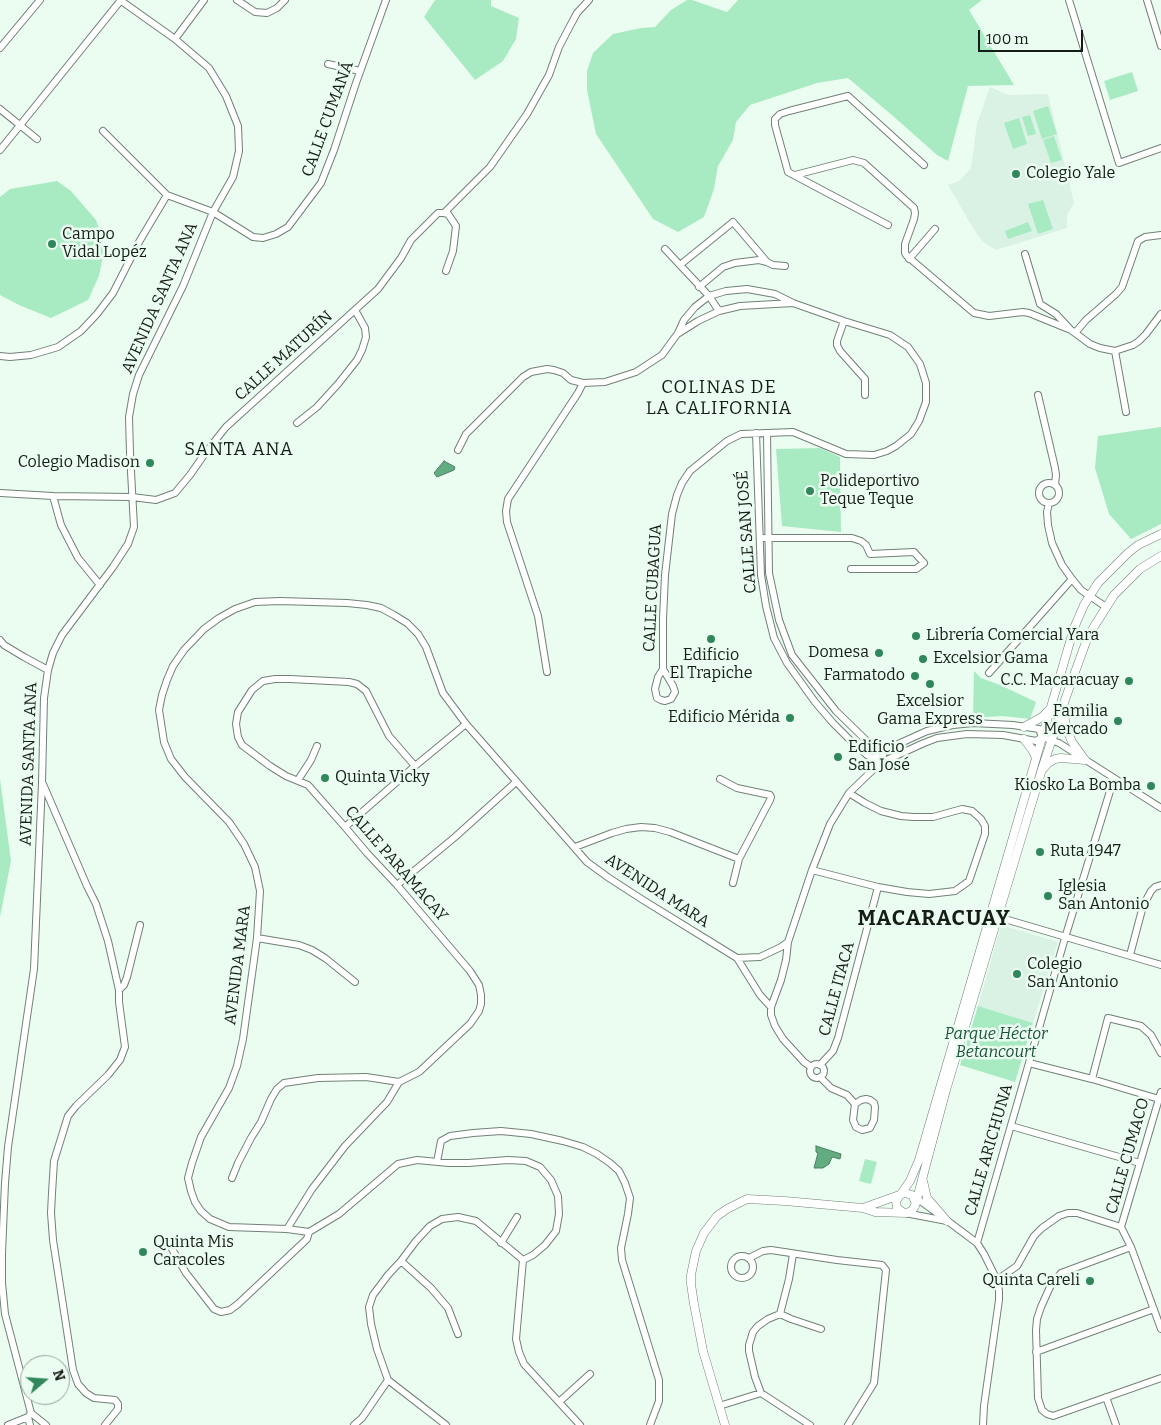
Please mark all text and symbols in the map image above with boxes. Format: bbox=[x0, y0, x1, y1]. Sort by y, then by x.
scale bar bbox=[981, 20, 1086, 52]
text: 100 m bbox=[986, 30, 1029, 48]
street label: CALLE CUMANÁ bbox=[298, 58, 358, 180]
place label: Colegio Yale bbox=[1026, 164, 1115, 184]
marker: Colegio Yale bbox=[1010, 168, 1022, 180]
street label: AVENIDA SANTA ANA bbox=[118, 219, 202, 377]
place label: Campo Vidal Lopéz bbox=[62, 225, 147, 263]
marker: Campo Vidal Lopéz bbox=[46, 238, 58, 250]
street label: CALLE MATURÍN bbox=[231, 307, 337, 405]
district label: COLINAS DE LA CALIFORNIA bbox=[644, 377, 794, 419]
district label: SANTA ANA bbox=[183, 439, 295, 461]
place label: Colegio Madison bbox=[18, 453, 140, 473]
marker: Colegio Madison bbox=[144, 457, 156, 469]
street label: CALLE SAN JOSÉ bbox=[733, 470, 761, 594]
place label: Polideportivo Teque Teque bbox=[820, 472, 919, 510]
marker: Polideportivo Teque Teque bbox=[804, 485, 816, 497]
street label: CALLE CUBAGUA bbox=[640, 523, 666, 653]
place label: Librería Comercial Yara bbox=[926, 626, 1099, 646]
marker: Librería Comercial Yara bbox=[910, 630, 922, 642]
marker: Edificio El Trapiche bbox=[705, 633, 717, 645]
place label: Domesa bbox=[808, 643, 869, 663]
place label: Edificio El Trapiche bbox=[670, 646, 752, 684]
marker: Domesa bbox=[873, 647, 885, 659]
place label: Excelsior Gama bbox=[933, 649, 1048, 669]
marker: Excelsior Gama bbox=[917, 653, 929, 665]
place label: Farmatodo bbox=[823, 666, 905, 686]
marker: Farmatodo bbox=[909, 670, 921, 682]
place label: C.C. Macaracuay bbox=[1000, 671, 1119, 691]
marker: C.C. Macaracuay bbox=[1123, 675, 1135, 687]
marker: Excelsior Gama Express bbox=[924, 678, 936, 690]
street label: AVENIDA SANTA ANA bbox=[17, 682, 41, 846]
place label: Excelsior Gama Express bbox=[877, 692, 983, 730]
place label: Familia Mercado bbox=[1043, 702, 1108, 740]
place label: Edificio Mérida bbox=[668, 708, 780, 728]
marker: Edificio Mérida bbox=[784, 712, 796, 724]
marker: Familia Mercado bbox=[1112, 715, 1124, 727]
place label: Edificio San José bbox=[848, 738, 910, 776]
marker: Edificio San José bbox=[832, 751, 844, 763]
place label: Quinta Vicky bbox=[335, 768, 430, 788]
marker: Quinta Vicky bbox=[319, 772, 331, 784]
place label: Kiosko La Bomba bbox=[1014, 776, 1141, 796]
marker: Kiosko La Bomba bbox=[1145, 780, 1157, 792]
street label: CALLE PARAMACAY bbox=[341, 802, 451, 926]
place label: Ruta 1947 bbox=[1050, 842, 1121, 862]
marker: Ruta 1947 bbox=[1034, 846, 1046, 858]
street label: AVENIDA MARA bbox=[601, 850, 713, 932]
place label: Iglesia San Antonio bbox=[1058, 877, 1149, 915]
marker: Iglesia San Antonio bbox=[1042, 890, 1054, 902]
street label: AVENIDA MARA bbox=[221, 904, 255, 1026]
district label: MACARACUAY bbox=[856, 906, 1012, 932]
street label: CALLE ITACA bbox=[815, 940, 859, 1038]
place label: Colegio San Antonio bbox=[1027, 955, 1118, 993]
marker: Colegio San Antonio bbox=[1011, 968, 1023, 980]
park label: Parque Héctor Betancourt bbox=[944, 1025, 1048, 1063]
street label: CALLE ARICHUNA bbox=[961, 1082, 1017, 1218]
street label: CALLE CUMACO bbox=[1102, 1096, 1154, 1216]
place label: Quinta Mis Caracoles bbox=[153, 1233, 234, 1271]
marker: Quinta Mis Caracoles bbox=[137, 1246, 149, 1258]
place label: Quinta Careli bbox=[982, 1271, 1080, 1291]
marker: Quinta Careli bbox=[1084, 1275, 1096, 1287]
north arrow bbox=[20, 1355, 70, 1405]
text: N bbox=[49, 1368, 69, 1383]

